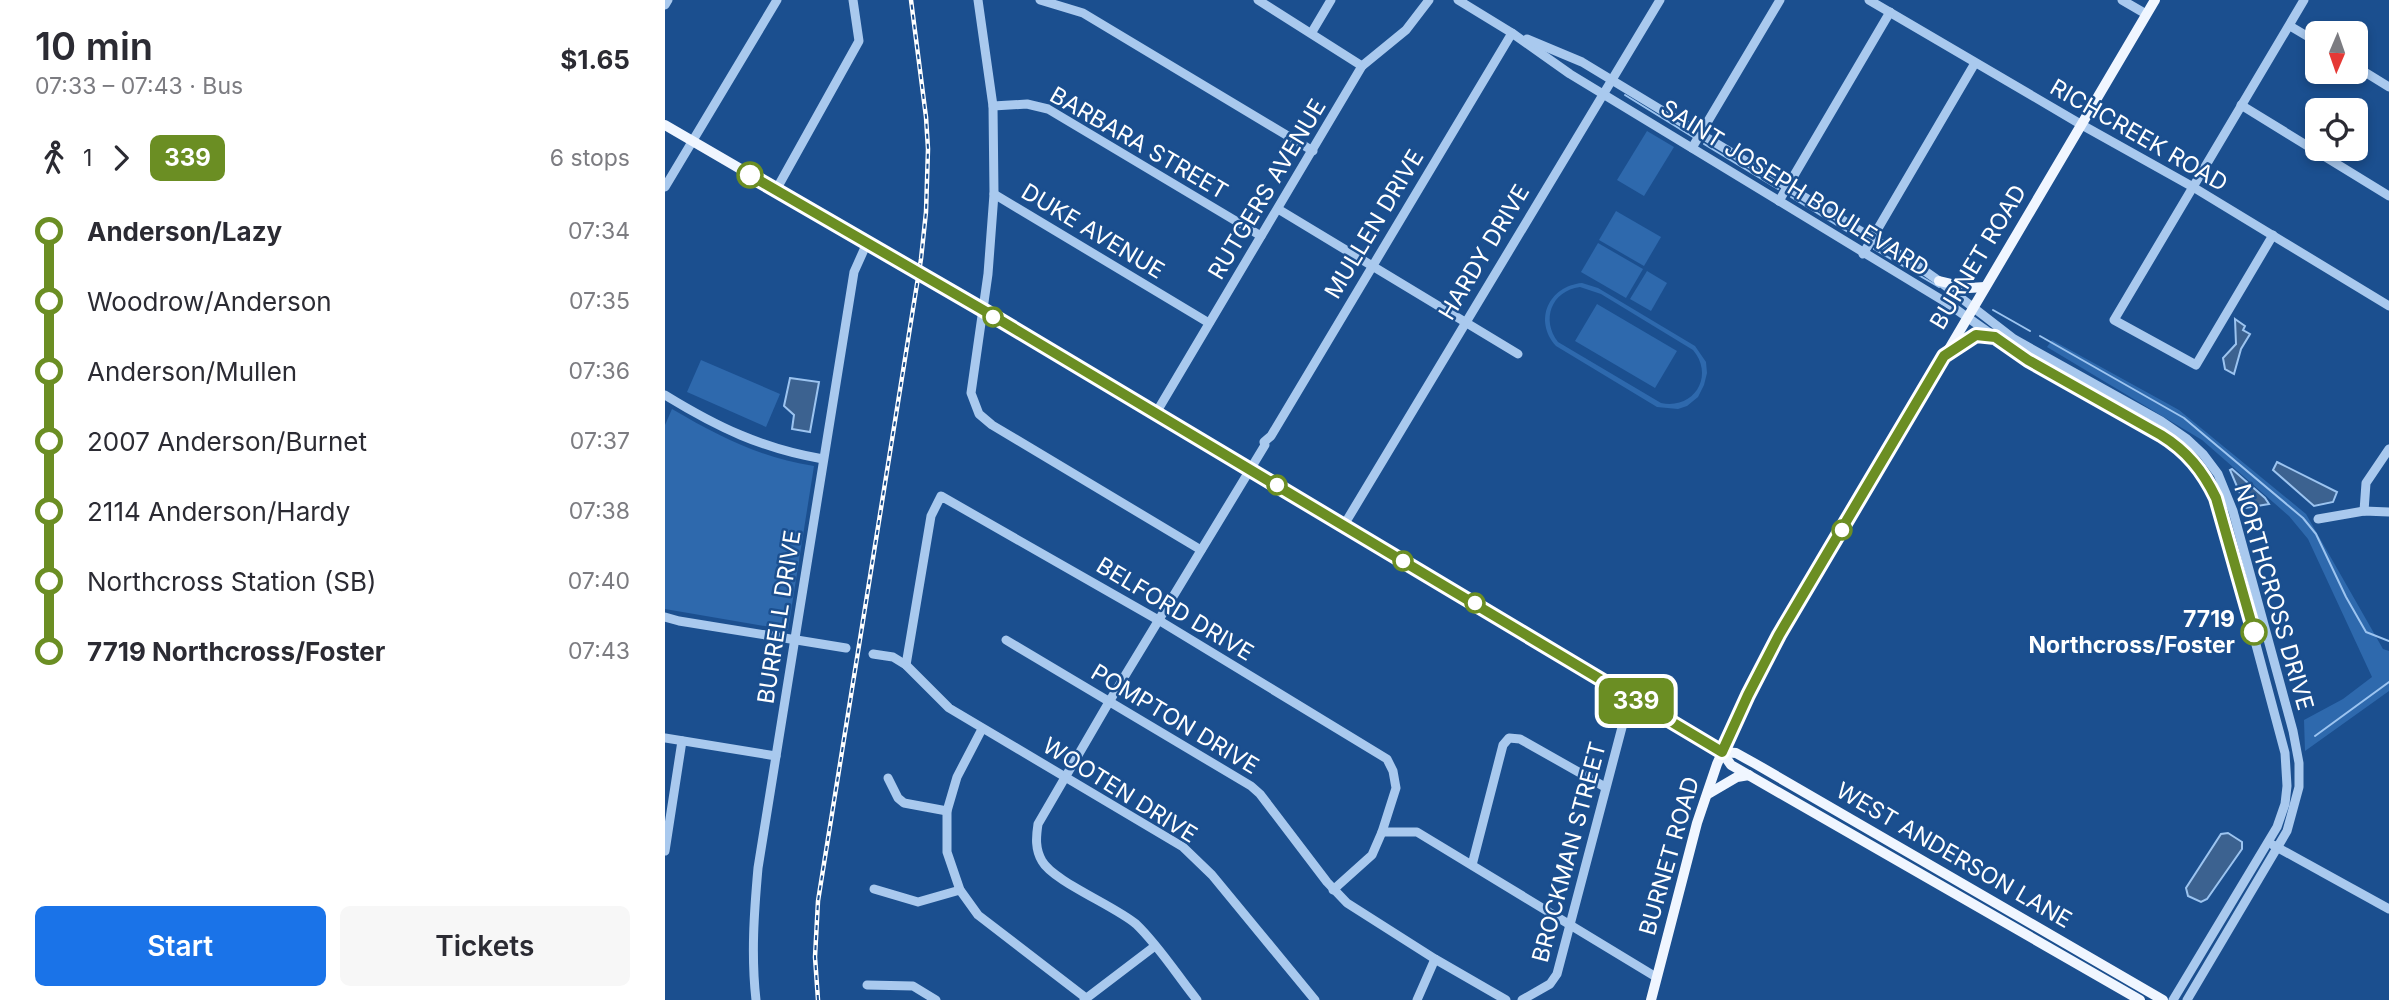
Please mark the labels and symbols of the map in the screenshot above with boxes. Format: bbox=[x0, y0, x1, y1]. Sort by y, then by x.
north arrow bbox=[2305, 21, 2368, 84]
street label: RICHCREEK ROAD bbox=[2045, 73, 2233, 197]
street label: BARBARA STREET bbox=[1045, 81, 1233, 205]
street label: RUTGERS AVENUE bbox=[1202, 94, 1332, 284]
street label: SAINT JOSEPH BOULEVARD bbox=[1656, 94, 1934, 282]
street label: MULLEN DRIVE bbox=[1319, 144, 1429, 304]
unlabelled marker bbox=[737, 162, 763, 188]
street label: DUKE AVENUE bbox=[1016, 177, 1170, 285]
street label: HARDY DRIVE bbox=[1433, 179, 1535, 325]
street label: BURNET ROAD bbox=[1924, 180, 2032, 334]
unlabelled marker bbox=[983, 307, 1003, 327]
unlabelled marker bbox=[1267, 475, 1287, 495]
street label: NORTHCROSS DRIVE bbox=[2228, 481, 2320, 713]
unlabelled marker bbox=[1832, 520, 1852, 540]
street label: BURRELL DRIVE bbox=[751, 528, 807, 706]
street label: BELFORD DRIVE bbox=[1091, 551, 1259, 667]
unlabelled marker bbox=[1393, 551, 1413, 571]
unlabelled marker bbox=[1465, 593, 1485, 613]
place label: 7719 Northcross/Foster bbox=[2029, 605, 2235, 659]
marker: 7719 Northcross/Foster bbox=[2241, 619, 2267, 645]
street label: POMPTON DRIVE bbox=[1086, 658, 1264, 780]
line badge: 339 bbox=[1596, 678, 1676, 724]
street label: WOOTEN DRIVE bbox=[1038, 731, 1202, 849]
street label: BROCKMAN STREET bbox=[1526, 739, 1612, 965]
street label: BURNET ROAD bbox=[1633, 774, 1705, 938]
street label: WEST ANDERSON LANE bbox=[1831, 776, 2077, 934]

